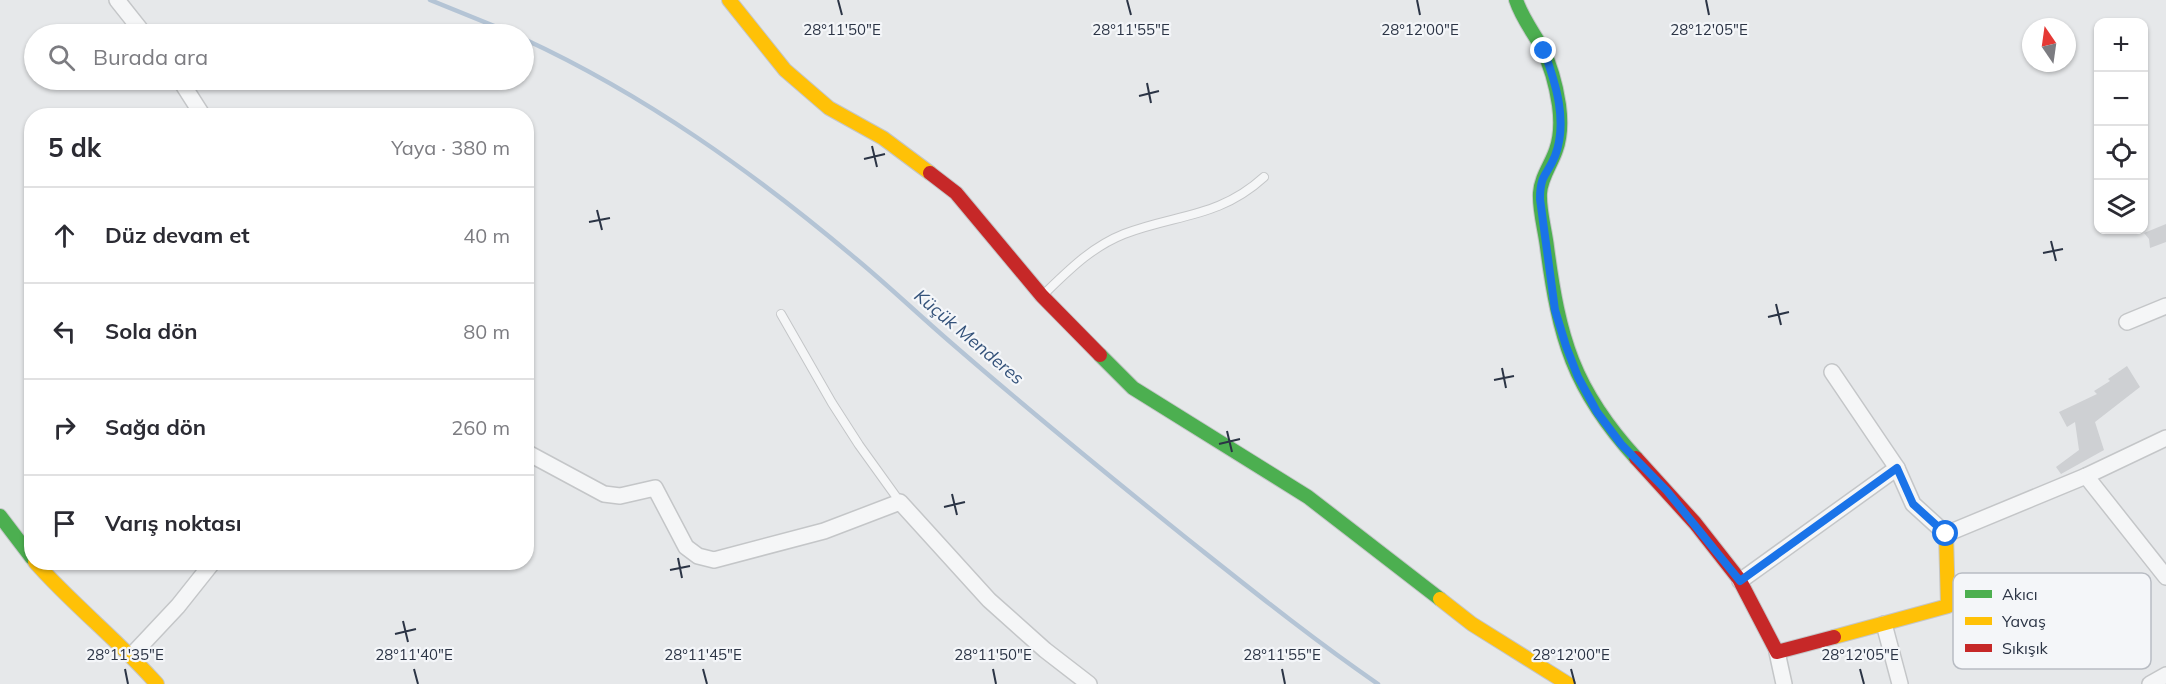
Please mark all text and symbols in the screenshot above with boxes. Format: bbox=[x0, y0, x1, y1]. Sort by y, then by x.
north arrow bbox=[2022, 18, 2076, 72]
map controls bbox=[2094, 18, 2148, 234]
button: + bbox=[2094, 18, 2148, 72]
text: 28°11'50"E bbox=[803, 20, 881, 39]
text: 28°11'55"E bbox=[1092, 20, 1170, 39]
text: 28°12'00"E bbox=[1381, 20, 1459, 39]
text: 28°12'05"E bbox=[1670, 20, 1748, 39]
search box bbox=[24, 24, 534, 90]
route end bbox=[1530, 37, 1556, 63]
icon: search bbox=[45, 41, 78, 74]
text: Burada ara bbox=[93, 43, 208, 71]
button: − bbox=[2094, 72, 2148, 126]
button: locate bbox=[2094, 126, 2148, 180]
text: 5 dk bbox=[48, 131, 101, 164]
text: Yaya · 380 m bbox=[391, 135, 510, 160]
button: layers bbox=[2094, 180, 2148, 234]
icon: ahead bbox=[48, 219, 81, 252]
text: Düz devam et bbox=[105, 221, 250, 249]
text: 40 m bbox=[463, 223, 510, 248]
water label: Küçük Menderes bbox=[910, 284, 1029, 389]
icon: left bbox=[48, 315, 81, 348]
text: Sola dön bbox=[105, 317, 198, 345]
text: 80 m bbox=[463, 319, 510, 344]
icon: right bbox=[48, 411, 81, 444]
text: Sağa dön bbox=[105, 413, 206, 441]
text: 260 m bbox=[451, 415, 510, 440]
icon: arrive bbox=[48, 507, 81, 540]
text: Varış noktası bbox=[105, 509, 241, 537]
route start bbox=[1932, 520, 1958, 546]
legend bbox=[1953, 573, 2151, 669]
text: Akıcı bbox=[2002, 584, 2038, 604]
text: Yavaş bbox=[2001, 611, 2046, 631]
text: Sıkışık bbox=[2002, 638, 2049, 658]
text: 28°11'35"E bbox=[86, 645, 164, 664]
text: 28°11'40"E bbox=[375, 645, 453, 664]
text: 28°11'45"E bbox=[664, 645, 742, 664]
text: 28°11'50"E bbox=[954, 645, 1032, 664]
text: 28°11'55"E bbox=[1243, 645, 1321, 664]
text: 28°12'00"E bbox=[1532, 645, 1610, 664]
text: 28°12'05"E bbox=[1821, 645, 1899, 664]

